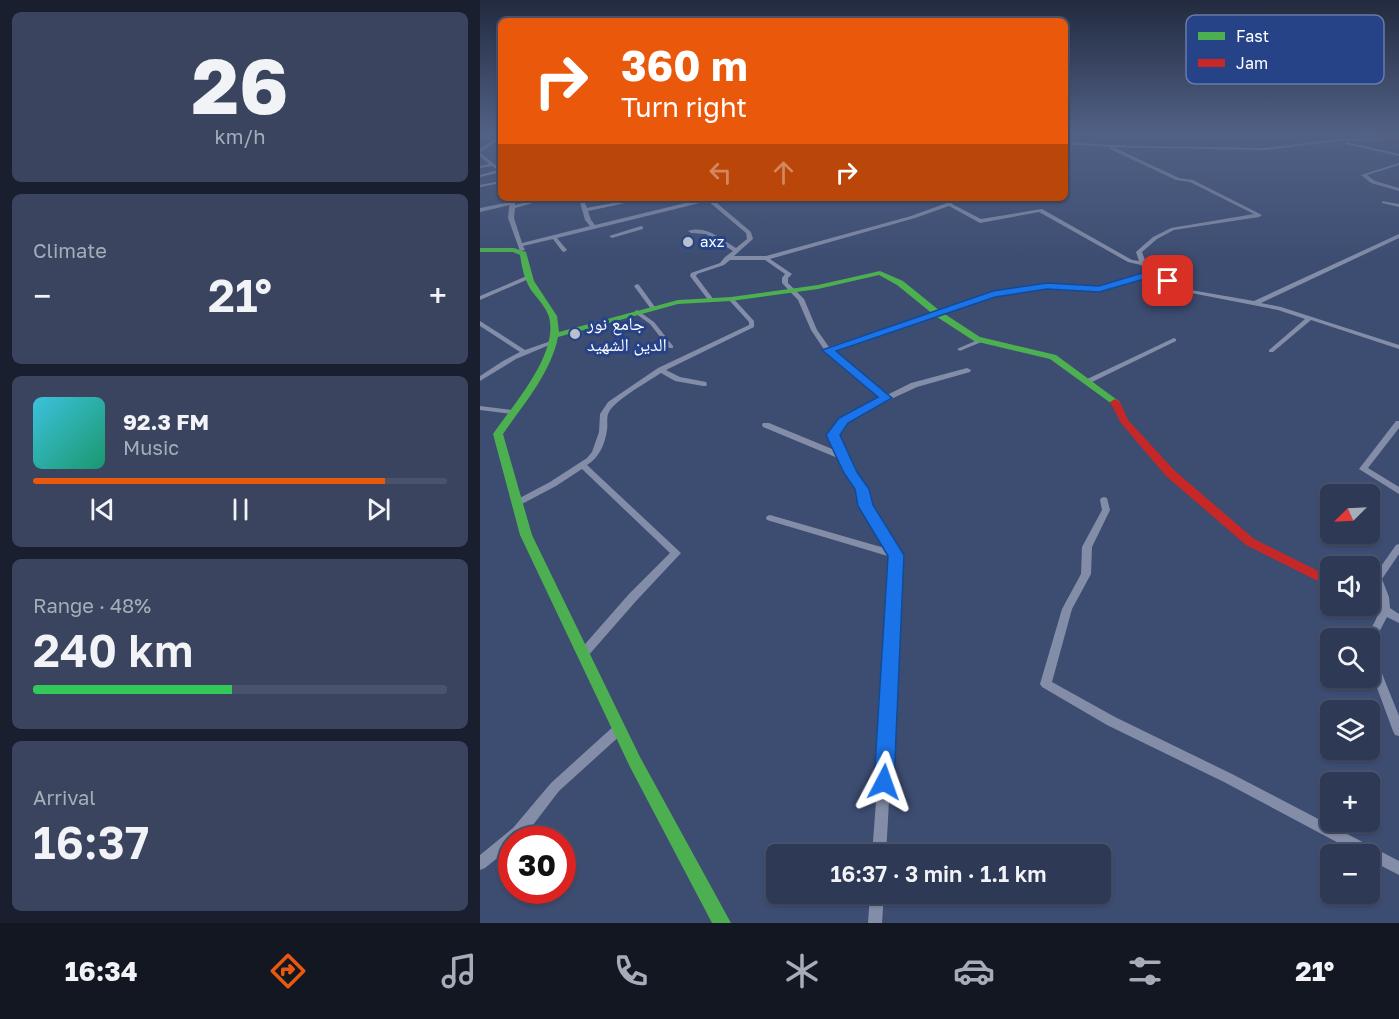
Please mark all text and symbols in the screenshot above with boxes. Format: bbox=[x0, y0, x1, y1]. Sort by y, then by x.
legend bbox=[1186, 15, 1384, 84]
text: Fast bbox=[1236, 26, 1269, 46]
text: 26 bbox=[191, 38, 289, 131]
text: 360 m bbox=[621, 40, 748, 90]
icon: right bbox=[522, 42, 600, 120]
text: Jam bbox=[1236, 53, 1268, 73]
text: Turn right bbox=[621, 91, 747, 123]
text: km/h bbox=[215, 124, 265, 148]
icon: left bbox=[704, 156, 737, 189]
icon: ahead bbox=[767, 156, 800, 189]
icon: right bbox=[830, 156, 863, 189]
place label: axz bbox=[700, 232, 725, 250]
marker: axz bbox=[681, 235, 695, 249]
text: Climate bbox=[33, 238, 107, 262]
pin bbox=[1142, 255, 1193, 306]
icon: arrive bbox=[1151, 264, 1184, 297]
text: 21° bbox=[208, 268, 272, 322]
text: − bbox=[33, 276, 51, 315]
text: + bbox=[429, 276, 447, 315]
place label: جامع نور الدين الشهيد bbox=[586, 312, 667, 356]
marker: جامع نور الدين الشهيد bbox=[568, 327, 582, 341]
text: 92.3 FM bbox=[123, 408, 209, 435]
text: Music bbox=[123, 435, 179, 459]
north arrow bbox=[1320, 484, 1380, 544]
map controls bbox=[1320, 484, 1380, 904]
icon: previous bbox=[86, 493, 119, 526]
icon: pause bbox=[224, 493, 257, 526]
icon: next bbox=[362, 493, 395, 526]
button: sound bbox=[1320, 556, 1380, 616]
text: Range · 48% bbox=[33, 593, 151, 617]
text: 240 km bbox=[33, 623, 193, 677]
button: search bbox=[1320, 628, 1380, 688]
button: layers bbox=[1320, 700, 1380, 760]
position arrow bbox=[852, 750, 916, 814]
button: + bbox=[1320, 772, 1380, 832]
text: Arrival bbox=[33, 785, 96, 809]
text: 16:37 bbox=[33, 815, 149, 869]
speed limit sign: 30 bbox=[498, 826, 576, 904]
button: − bbox=[1320, 844, 1380, 904]
text: 16:37 · 3 min · 1.1 km bbox=[830, 860, 1047, 887]
icon: directions bbox=[267, 950, 309, 992]
icon: music bbox=[438, 950, 480, 992]
icon: phone bbox=[610, 950, 652, 992]
icon: climate bbox=[781, 950, 823, 992]
icon: car bbox=[953, 950, 995, 992]
icon: filters bbox=[1124, 950, 1166, 992]
text: 16:34 bbox=[65, 955, 138, 987]
text: 21° bbox=[1295, 955, 1334, 987]

